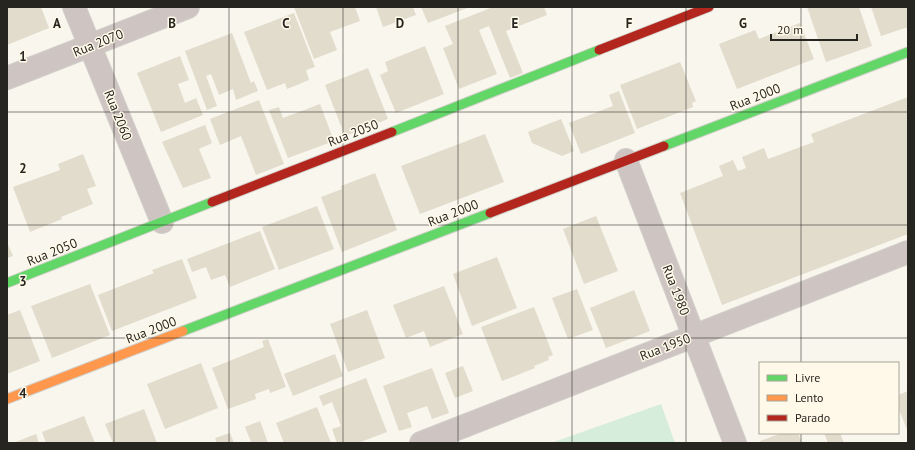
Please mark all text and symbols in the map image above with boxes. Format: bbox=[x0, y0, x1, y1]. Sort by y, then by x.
text: A bbox=[53, 15, 61, 32]
text: B bbox=[168, 15, 176, 32]
text: C bbox=[282, 15, 290, 32]
text: D bbox=[396, 15, 404, 32]
text: E bbox=[512, 15, 519, 32]
text: F bbox=[626, 15, 633, 32]
text: G bbox=[739, 15, 747, 32]
scale bar bbox=[771, 16, 857, 42]
text: 20 m bbox=[777, 22, 803, 37]
street label: Rua 2070 bbox=[70, 25, 126, 61]
text: 1 bbox=[19, 48, 27, 65]
street label: Rua 2000 bbox=[727, 80, 783, 114]
street label: Rua 2060 bbox=[100, 87, 136, 143]
street label: Rua 2050 bbox=[325, 116, 381, 150]
text: 2 bbox=[19, 160, 27, 177]
street label: Rua 2000 bbox=[425, 196, 481, 230]
street label: Rua 2050 bbox=[24, 234, 80, 270]
street label: Rua 1980 bbox=[659, 262, 693, 318]
text: 3 bbox=[19, 273, 27, 290]
street label: Rua 2000 bbox=[123, 313, 179, 347]
street label: Rua 1950 bbox=[637, 330, 693, 364]
legend bbox=[759, 362, 899, 434]
text: Livre bbox=[795, 370, 820, 385]
text: 4 bbox=[19, 385, 27, 402]
text: Lento bbox=[795, 390, 824, 405]
text: Parado bbox=[795, 410, 830, 425]

